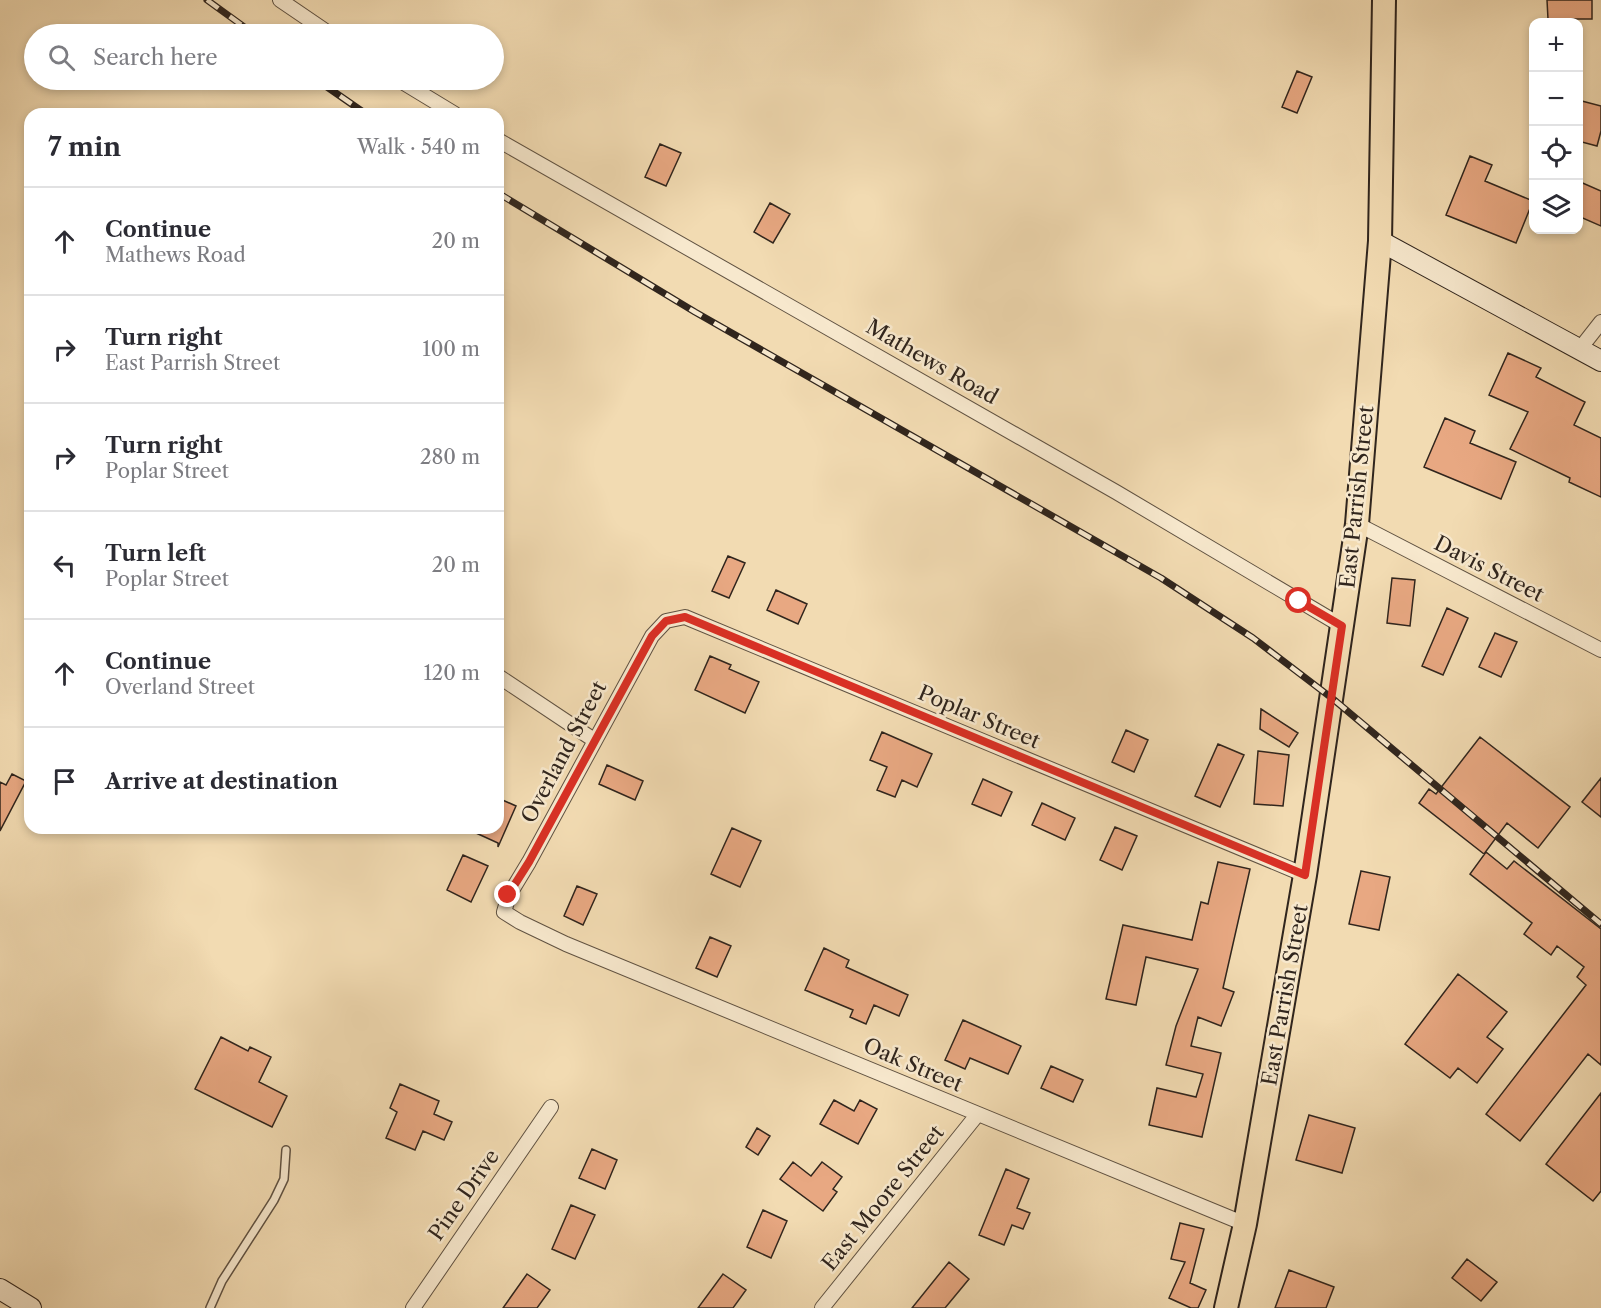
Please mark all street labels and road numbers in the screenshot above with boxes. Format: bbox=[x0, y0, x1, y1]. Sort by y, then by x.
street label: Mathews Road bbox=[862, 314, 1003, 409]
street label: East Parrish Street bbox=[1334, 404, 1379, 590]
street label: Davis Street bbox=[1430, 530, 1549, 607]
street label: Overland Street bbox=[516, 676, 612, 827]
street label: Poplar Street bbox=[914, 680, 1044, 754]
street label: East Parrish Street bbox=[1256, 902, 1313, 1088]
street label: Oak Street bbox=[860, 1032, 967, 1097]
street label: East Moore Street bbox=[816, 1120, 949, 1275]
street label: Pine Drive bbox=[423, 1144, 504, 1245]

